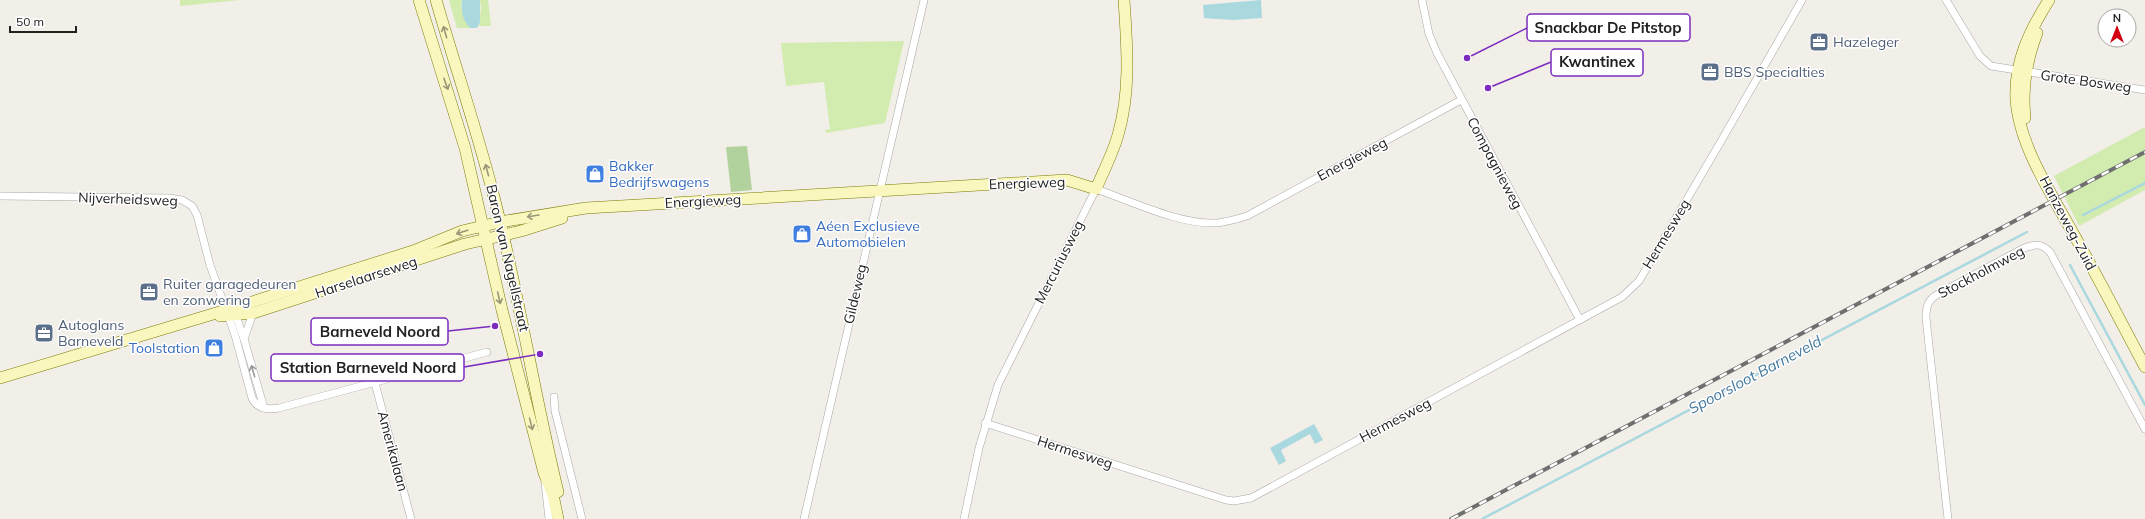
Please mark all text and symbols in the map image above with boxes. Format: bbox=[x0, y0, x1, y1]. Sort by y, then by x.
scale bar bbox=[10, 8, 76, 34]
north arrow bbox=[2097, 8, 2137, 48]
text: N bbox=[2113, 11, 2121, 25]
text: 50 m bbox=[16, 14, 44, 29]
callout: Snackbar De Pitstop bbox=[1527, 14, 1690, 41]
text: Snackbar De Pitstop bbox=[1534, 18, 1682, 37]
one-way arrow bbox=[441, 26, 448, 39]
office icon: Hazeleger bbox=[1808, 31, 1830, 53]
place label: Hazeleger bbox=[1833, 33, 1900, 51]
callout: Kwantinex bbox=[1551, 49, 1643, 76]
text: Kwantinex bbox=[1559, 52, 1636, 71]
office icon: BBS Specialties bbox=[1699, 61, 1721, 83]
place label: BBS Specialties bbox=[1724, 63, 1825, 81]
street label: Grote Bosweg bbox=[2039, 66, 2133, 96]
one-way arrow bbox=[442, 77, 450, 89]
street label: Compagnieweg bbox=[1463, 114, 1527, 212]
street label: Energieweg bbox=[1314, 133, 1390, 185]
place label: Bakker Bedrijfswagens bbox=[609, 157, 709, 191]
shop icon: Bakker Bedrijfswagens bbox=[584, 163, 606, 185]
one-way arrow bbox=[483, 164, 490, 177]
street label: Energieweg bbox=[988, 173, 1066, 193]
street label: Hanzeweg-Zuid bbox=[2036, 173, 2100, 273]
street label: Baron van Nagellstraat bbox=[482, 183, 534, 333]
street label: Nijverheidsweg bbox=[78, 188, 178, 210]
street label: Energieweg bbox=[664, 190, 742, 212]
street label: Hermesweg bbox=[1638, 196, 1694, 272]
one-way arrow bbox=[527, 212, 540, 220]
place label: Aéen Exclusieve Automobielen bbox=[816, 217, 920, 251]
street label: Mercuriusweg bbox=[1030, 217, 1088, 307]
shop icon: Aéen Exclusieve Automobielen bbox=[791, 223, 813, 245]
one-way arrow bbox=[456, 229, 469, 236]
street label: Stockholmweg bbox=[1935, 242, 2027, 302]
street label: Harselaarseweg bbox=[313, 252, 419, 302]
street label: Gildeweg bbox=[839, 262, 871, 326]
place label: Ruiter garagedeuren en zonwering bbox=[163, 275, 297, 309]
office icon: Ruiter garagedeuren en zonwering bbox=[138, 281, 160, 303]
one-way arrow bbox=[496, 291, 504, 304]
place label: Autoglans Barneveld bbox=[58, 316, 125, 350]
callout: Barneveld Noord bbox=[311, 318, 448, 345]
office icon: Autoglans Barneveld bbox=[33, 322, 55, 344]
text: Barneveld Noord bbox=[320, 322, 440, 341]
water label: Spoorsloot Barneveld bbox=[1685, 331, 1825, 418]
shop icon: Toolstation bbox=[203, 337, 225, 359]
place label: Toolstation bbox=[129, 339, 200, 357]
callout: Station Barneveld Noord bbox=[271, 354, 464, 381]
text: Station Barneveld Noord bbox=[280, 358, 456, 377]
one-way arrow bbox=[249, 364, 256, 377]
street label: Hermesweg bbox=[1356, 394, 1434, 446]
street label: Amerikalaan bbox=[374, 409, 412, 493]
one-way arrow bbox=[528, 417, 536, 430]
street label: Hermesweg bbox=[1035, 431, 1115, 473]

